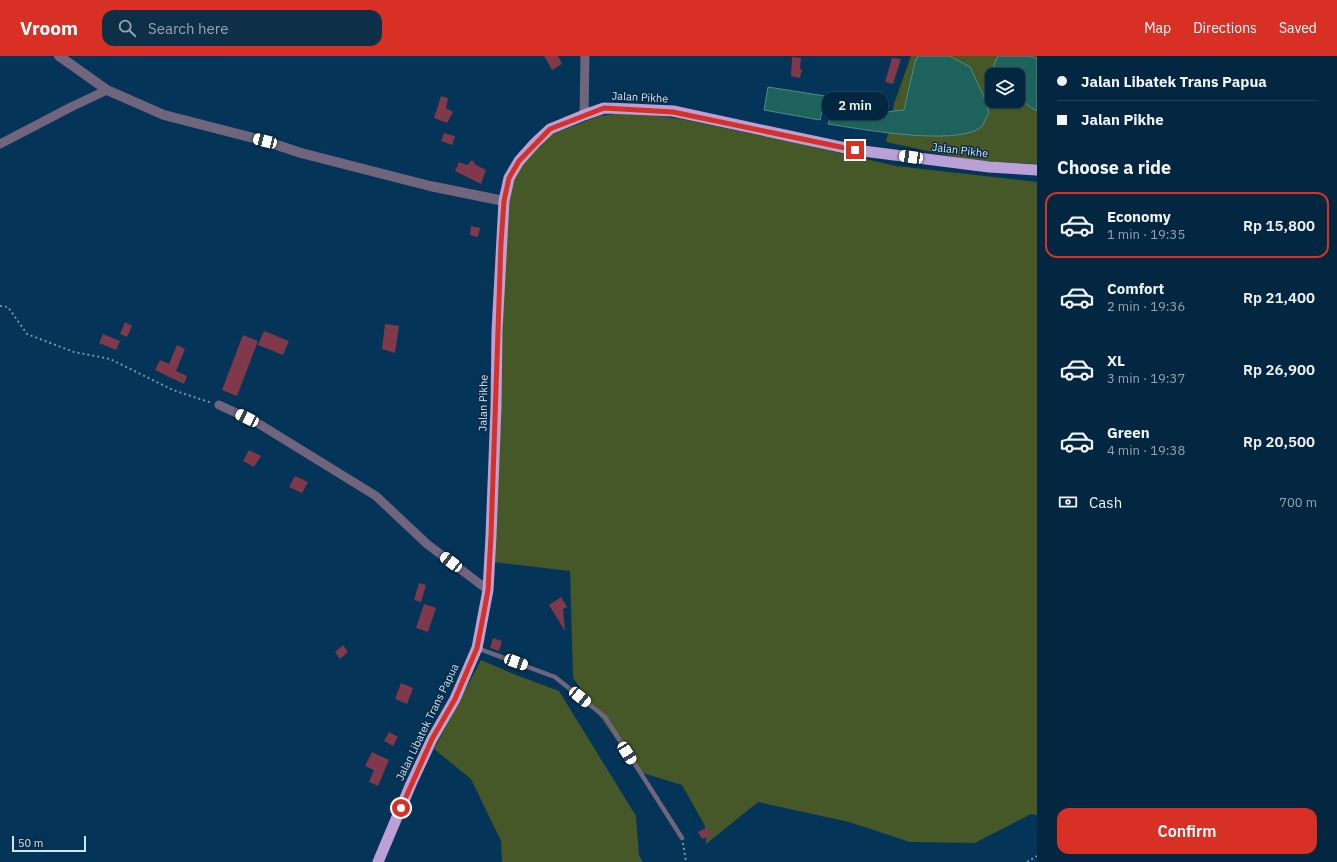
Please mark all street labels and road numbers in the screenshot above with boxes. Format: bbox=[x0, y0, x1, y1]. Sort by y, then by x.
street label: Jalan Pikhe bbox=[611, 89, 669, 105]
street label: Jalan Pikhe bbox=[931, 140, 989, 160]
street label: Jalan Pikhe bbox=[476, 375, 490, 431]
street label: Jalan Libatek Trans Papua bbox=[392, 661, 462, 783]

